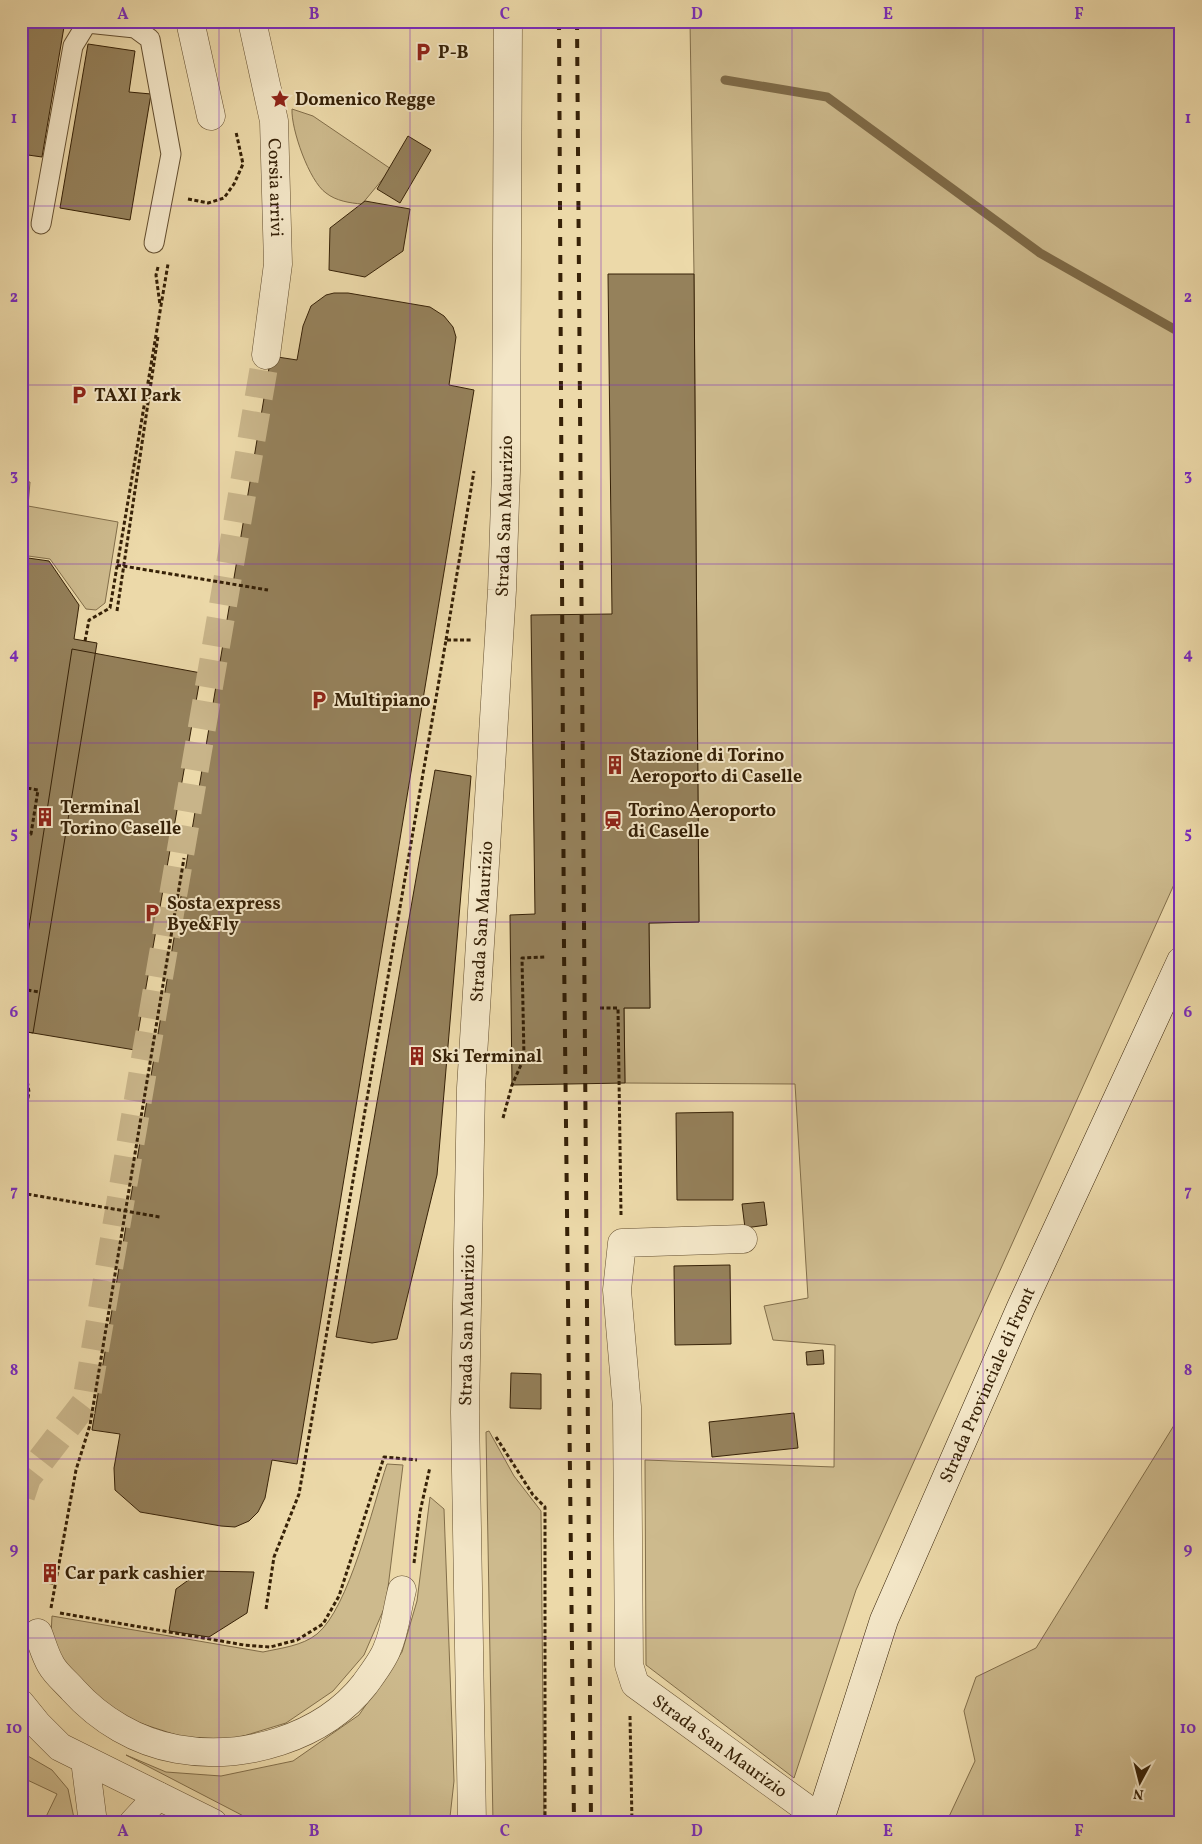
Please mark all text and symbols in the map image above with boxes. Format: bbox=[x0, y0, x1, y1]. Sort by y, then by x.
text: A bbox=[117, 4, 129, 26]
text: B bbox=[309, 4, 320, 26]
text: C bbox=[500, 4, 510, 26]
text: D bbox=[691, 4, 703, 26]
text: E bbox=[883, 4, 893, 26]
text: F bbox=[1074, 4, 1084, 26]
parking icon: P-B bbox=[412, 41, 434, 63]
place label: P-B bbox=[438, 41, 469, 66]
place icon: Domenico Regge bbox=[269, 88, 291, 110]
place label: Domenico Regge bbox=[295, 88, 435, 113]
text: 1 bbox=[11, 108, 17, 130]
text: 1 bbox=[1185, 108, 1191, 130]
street label: Corsia arrivi bbox=[260, 138, 288, 237]
text: 2 bbox=[10, 287, 18, 309]
text: 2 bbox=[1184, 287, 1192, 309]
parking icon: TAXI Park bbox=[68, 384, 90, 406]
place label: TAXI Park bbox=[94, 384, 181, 409]
street label: Strada San Maurizio bbox=[491, 435, 520, 598]
text: 3 bbox=[10, 465, 18, 487]
text: 3 bbox=[1184, 465, 1192, 487]
text: 4 bbox=[9, 644, 19, 666]
text: 4 bbox=[1183, 644, 1193, 666]
parking icon: Multipiano bbox=[308, 689, 330, 711]
place label: Multipiano bbox=[334, 689, 431, 714]
place label: Stazione di Torino Aeroporto di Caselle bbox=[630, 744, 802, 790]
building icon: Stazione di Torino Aeroporto di Caselle bbox=[604, 754, 626, 776]
place label: Terminal Torino Caselle bbox=[60, 796, 181, 842]
place label: Torino Aeroporto di Caselle bbox=[628, 799, 776, 845]
building icon: Terminal Torino Caselle bbox=[34, 806, 56, 828]
station icon: Torino Aeroporto di Caselle bbox=[602, 809, 624, 831]
text: 5 bbox=[10, 823, 18, 845]
text: 5 bbox=[1184, 823, 1192, 845]
street label: Strada San Maurizio bbox=[465, 840, 500, 1003]
place label: Sosta express Bye&Fly bbox=[167, 892, 281, 938]
parking icon: Sosta express Bye&Fly bbox=[141, 902, 163, 924]
text: 6 bbox=[10, 1002, 19, 1024]
text: 6 bbox=[1184, 1002, 1193, 1024]
building icon: Ski Terminal bbox=[406, 1045, 428, 1067]
place label: Ski Terminal bbox=[432, 1045, 542, 1070]
text: 7 bbox=[10, 1181, 18, 1203]
text: 7 bbox=[1184, 1181, 1192, 1203]
street label: Strada San Maurizio bbox=[454, 1244, 482, 1406]
street label: Strada Provinciale di Front bbox=[934, 1283, 1043, 1487]
text: 8 bbox=[10, 1360, 18, 1382]
text: 8 bbox=[1184, 1360, 1192, 1382]
text: 9 bbox=[10, 1539, 19, 1561]
text: 9 bbox=[1184, 1539, 1193, 1561]
building icon: Car park cashier bbox=[39, 1562, 61, 1584]
place label: Car park cashier bbox=[65, 1562, 205, 1587]
street label: Strada San Maurizio bbox=[647, 1689, 792, 1805]
text: 10 bbox=[6, 1718, 22, 1740]
text: 10 bbox=[1180, 1718, 1196, 1740]
north arrow bbox=[1114, 1756, 1164, 1806]
text: N bbox=[1132, 1783, 1145, 1803]
text: A bbox=[117, 1821, 129, 1843]
text: B bbox=[309, 1821, 320, 1843]
text: C bbox=[500, 1821, 510, 1843]
text: D bbox=[691, 1821, 703, 1843]
text: E bbox=[883, 1821, 893, 1843]
text: F bbox=[1074, 1821, 1084, 1843]

